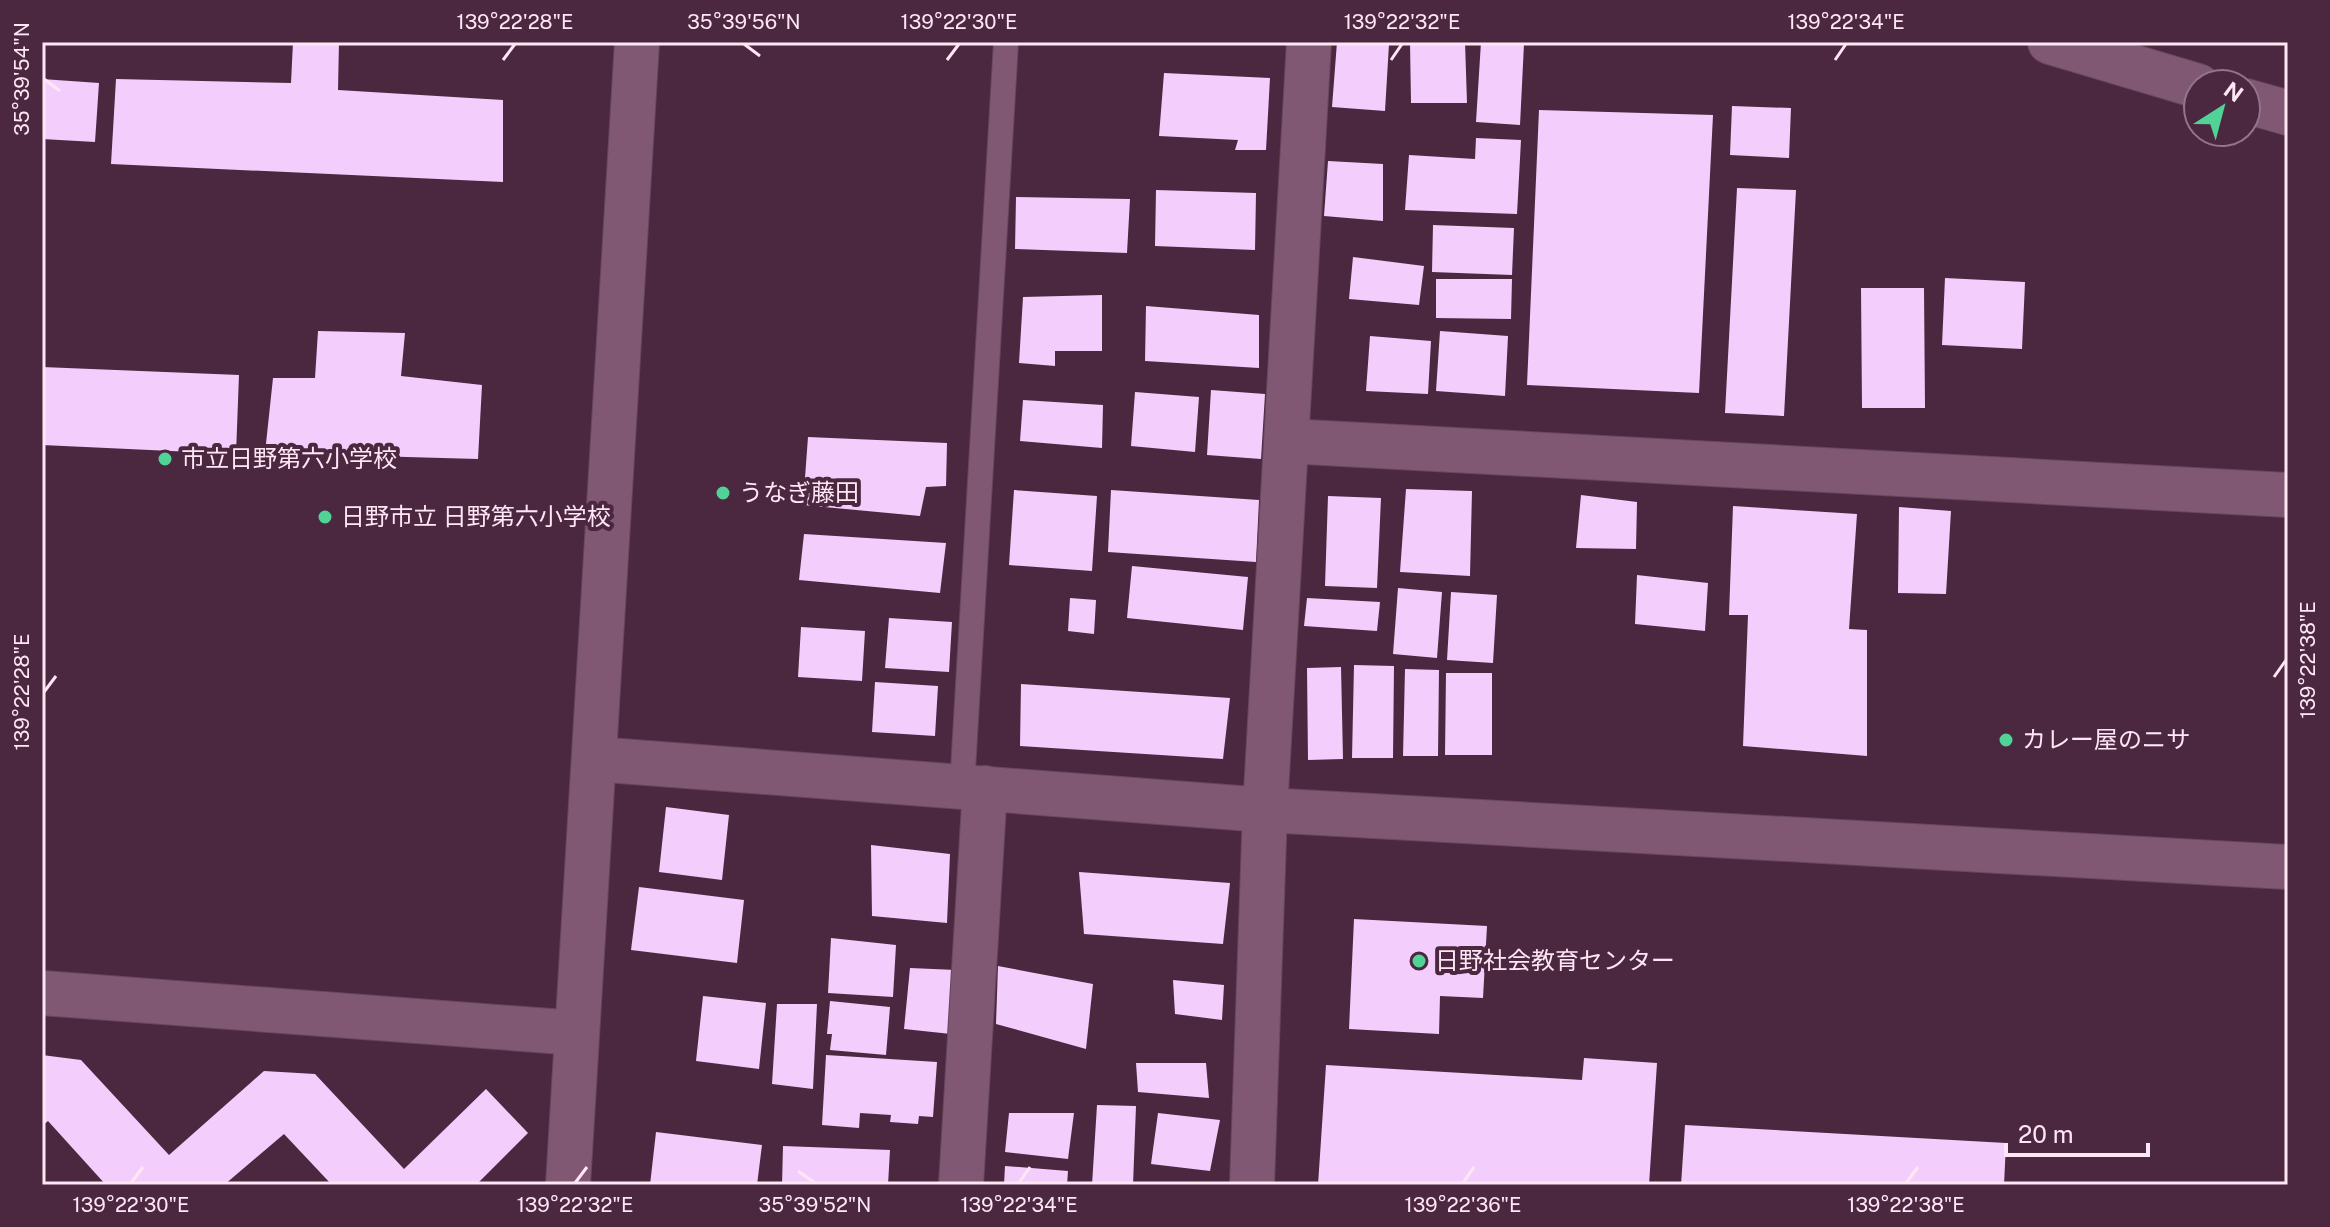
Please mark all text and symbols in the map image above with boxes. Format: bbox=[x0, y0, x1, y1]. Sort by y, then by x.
text: 139°22'28"E bbox=[457, 10, 573, 34]
text: 35°39'56"N bbox=[687, 10, 801, 34]
text: 139°22'30"E bbox=[901, 10, 1017, 34]
text: 139°22'32"E bbox=[1344, 10, 1460, 34]
text: 139°22'34"E bbox=[1787, 10, 1905, 34]
text: 35°39'54"N bbox=[10, 22, 34, 136]
north arrow bbox=[2182, 68, 2262, 148]
text: N bbox=[2219, 76, 2248, 107]
place label: 市立日野第六小学校 bbox=[181, 444, 397, 472]
marker: 市立日野第六小学校 bbox=[156, 450, 174, 468]
place label: うなぎ藤田 bbox=[739, 478, 859, 506]
marker: うなぎ藤田 bbox=[714, 484, 732, 502]
place label: 日野市立 日野第六小学校 bbox=[341, 502, 611, 530]
marker: 日野市立 日野第六小学校 bbox=[316, 508, 334, 526]
text: 139°22'38"E bbox=[2296, 601, 2320, 719]
text: 139°22'28"E bbox=[10, 634, 34, 750]
place label: カレー屋のニサ bbox=[2022, 725, 2190, 753]
marker: カレー屋のニサ bbox=[1997, 731, 2015, 749]
place label: 日野社会教育センター bbox=[1435, 946, 1675, 974]
marker: 日野社会教育センター bbox=[1410, 952, 1428, 970]
scale bar bbox=[2006, 1107, 2148, 1157]
text: 20 m bbox=[2018, 1120, 2074, 1148]
text: 139°22'30"E bbox=[73, 1193, 189, 1217]
text: 139°22'32"E bbox=[517, 1193, 633, 1217]
text: 35°39'52"N bbox=[759, 1193, 871, 1217]
text: 139°22'34"E bbox=[960, 1193, 1078, 1217]
text: 139°22'36"E bbox=[1405, 1193, 1522, 1217]
text: 139°22'38"E bbox=[1847, 1193, 1965, 1217]

